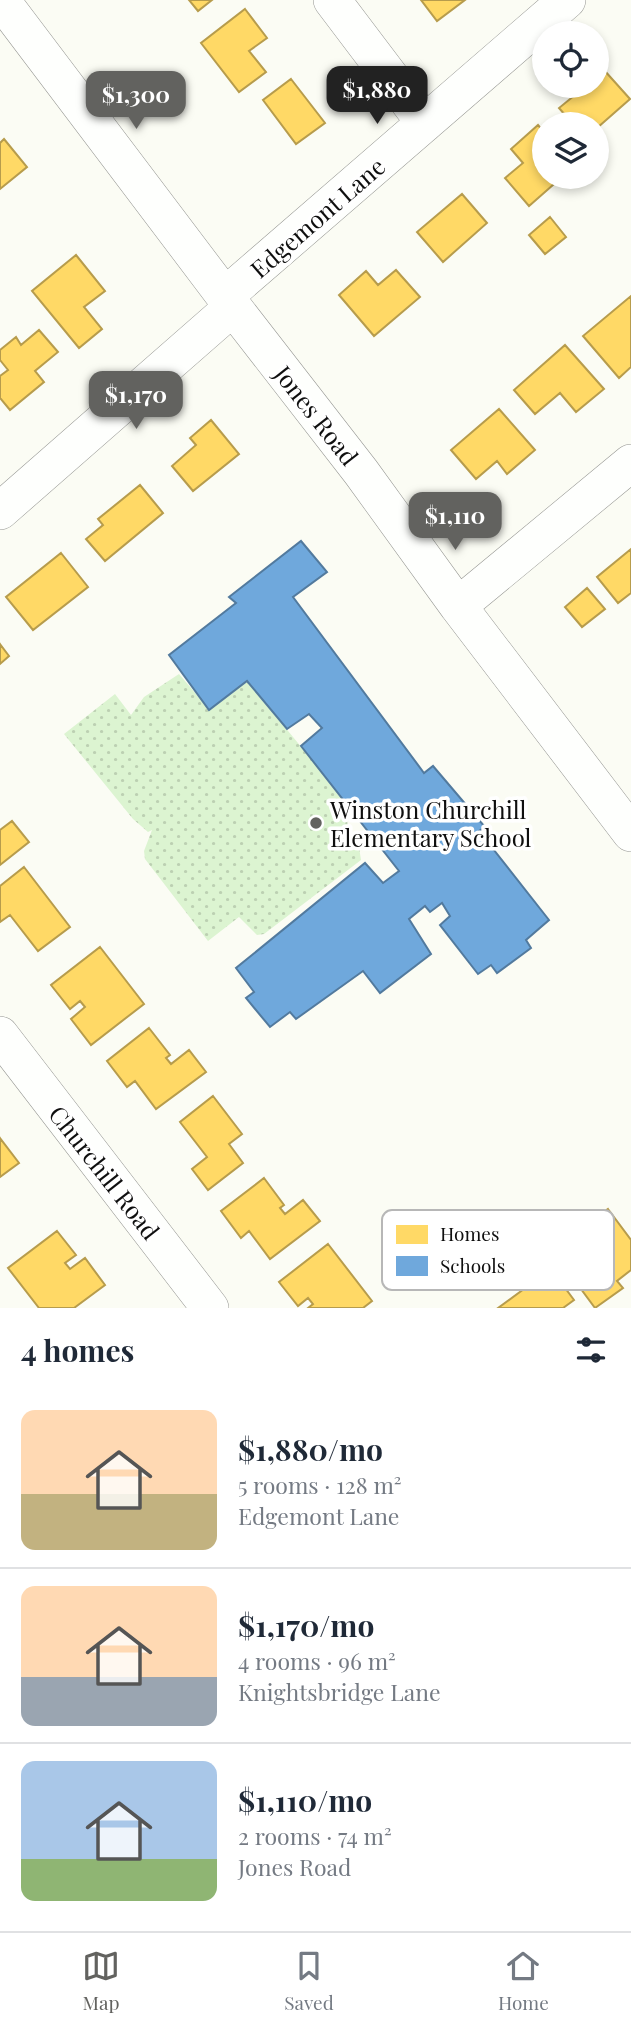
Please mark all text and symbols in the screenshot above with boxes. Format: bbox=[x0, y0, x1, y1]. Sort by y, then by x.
map controls bbox=[532, 21, 609, 189]
button: locate bbox=[532, 21, 609, 98]
pin: $1,880 bbox=[320, 66, 434, 126]
pin: $1,300 bbox=[79, 72, 193, 131]
text: $1,880 bbox=[343, 73, 411, 104]
text: $1,300 bbox=[102, 78, 170, 109]
button: layers bbox=[532, 112, 609, 189]
street label: Edgemont Lane bbox=[243, 150, 391, 284]
street label: Jones Road bbox=[267, 358, 366, 472]
pin: $1,170 bbox=[79, 372, 193, 431]
text: $1,170 bbox=[105, 378, 167, 409]
pin: $1,110 bbox=[398, 492, 512, 552]
text: $1,110 bbox=[425, 499, 485, 530]
place label: Winston Churchill Elementary School bbox=[329, 793, 532, 853]
marker: Winston Churchill Elementary School bbox=[308, 815, 324, 831]
street label: Churchill Road bbox=[43, 1098, 167, 1246]
legend bbox=[382, 1210, 614, 1290]
text: Homes bbox=[440, 1220, 499, 1246]
text: Schools bbox=[440, 1252, 505, 1278]
text: 4 homes bbox=[21, 1330, 134, 1370]
icon: filters bbox=[572, 1331, 610, 1369]
text: $1,880/mo bbox=[238, 1429, 383, 1469]
icon: home bbox=[77, 1438, 161, 1522]
text: 5 rooms · 128 m² bbox=[238, 1469, 402, 1500]
text: Edgemont Lane bbox=[238, 1500, 400, 1531]
text: $1,170/mo bbox=[238, 1605, 374, 1645]
icon: home bbox=[77, 1614, 161, 1698]
text: 4 rooms · 96 m² bbox=[238, 1645, 396, 1676]
text: Knightsbridge Lane bbox=[238, 1676, 441, 1707]
text: $1,110/mo bbox=[238, 1780, 372, 1820]
icon: home bbox=[77, 1789, 161, 1873]
text: 2 rooms · 74 m² bbox=[238, 1820, 392, 1851]
text: Jones Road bbox=[238, 1851, 351, 1882]
tab: Map bbox=[82, 1947, 120, 2015]
tab: Saved bbox=[284, 1947, 334, 2015]
tab: Home bbox=[498, 1947, 549, 2015]

